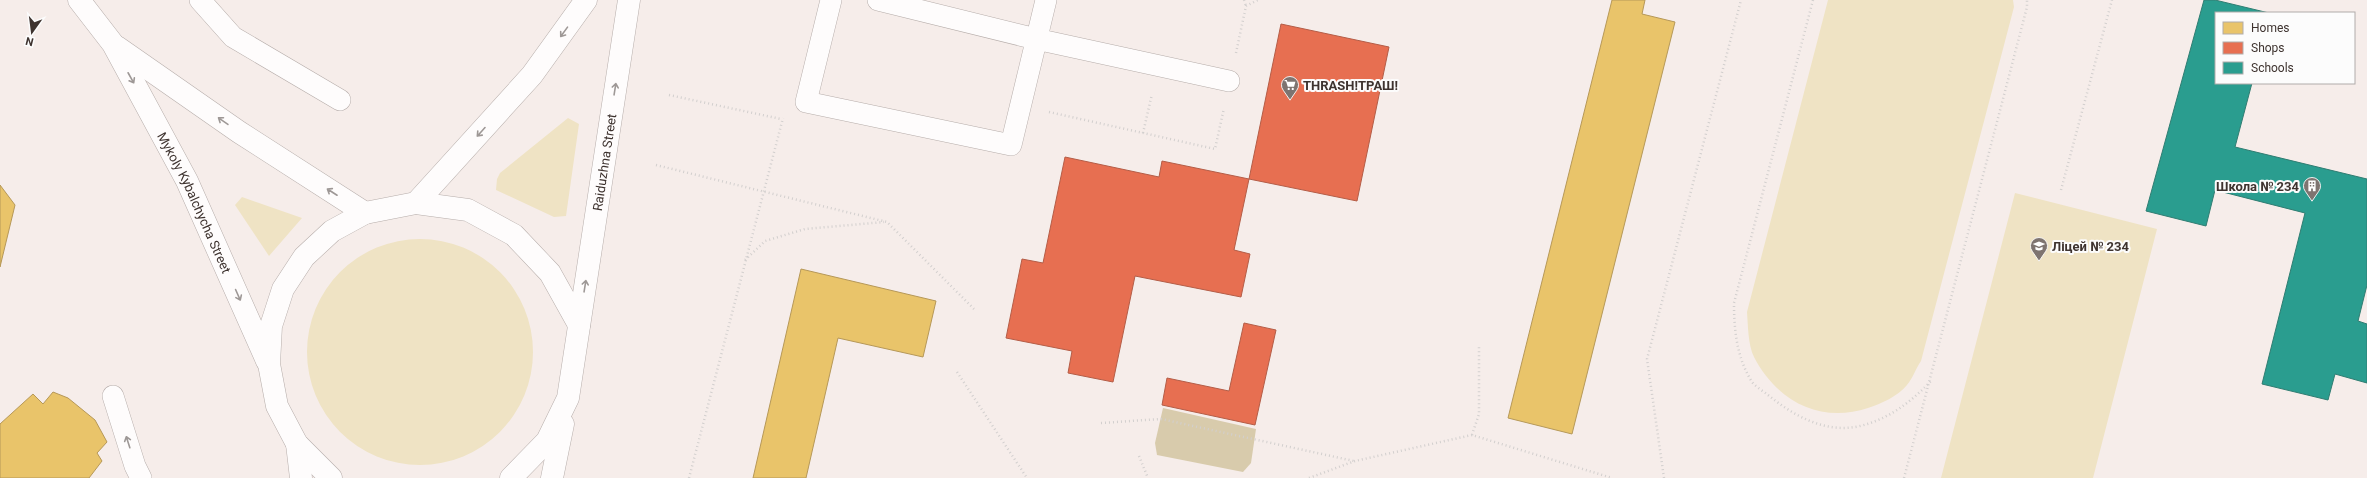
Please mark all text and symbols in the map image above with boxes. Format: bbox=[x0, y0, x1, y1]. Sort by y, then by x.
north arrow bbox=[12, 12, 52, 52]
legend bbox=[2215, 12, 2355, 84]
text: Homes bbox=[2251, 21, 2289, 35]
one-way arrow bbox=[559, 26, 568, 37]
text: N bbox=[24, 34, 35, 48]
text: Shops bbox=[2251, 41, 2285, 55]
text: Schools bbox=[2251, 61, 2294, 75]
one-way arrow bbox=[128, 72, 136, 84]
supermarket icon: ТHRASH!ТРАШ! bbox=[1280, 75, 1300, 100]
place label: ТHRASH!ТРАШ! bbox=[1303, 78, 1398, 93]
one-way arrow bbox=[611, 83, 619, 96]
street label: Raiduzhna Street bbox=[590, 113, 619, 212]
one-way arrow bbox=[218, 117, 229, 125]
one-way arrow bbox=[476, 126, 485, 137]
street label: Mykoly Kybalchycha Street bbox=[154, 130, 234, 276]
building icon: Школа № 234 bbox=[2302, 176, 2322, 201]
place label: Школа № 234 bbox=[2216, 179, 2300, 194]
one-way arrow bbox=[327, 188, 338, 196]
school or university icon: Ліцей № 234 bbox=[2029, 236, 2049, 261]
place label: Ліцей № 234 bbox=[2052, 239, 2129, 254]
one-way arrow bbox=[581, 280, 589, 293]
one-way arrow bbox=[235, 289, 242, 301]
one-way arrow bbox=[124, 435, 131, 448]

